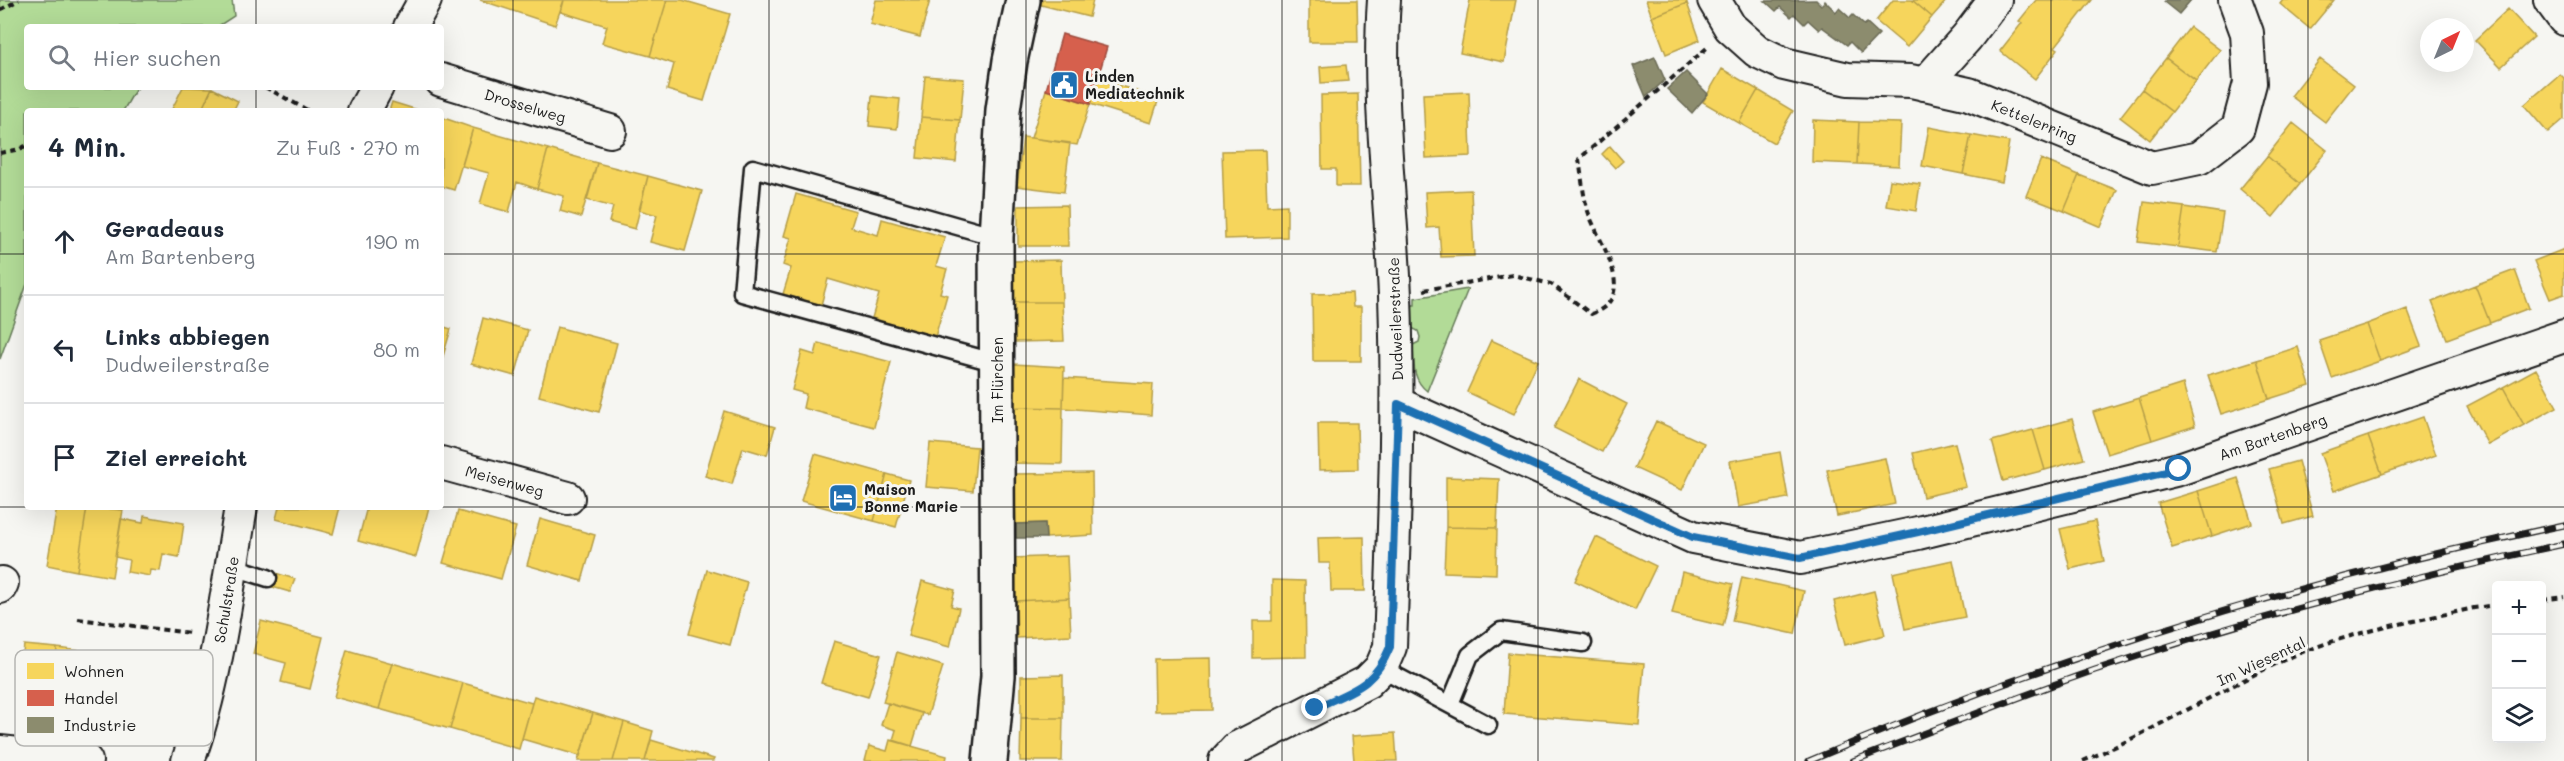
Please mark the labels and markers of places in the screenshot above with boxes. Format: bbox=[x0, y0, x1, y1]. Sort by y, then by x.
place label: Linden Mediatechnik bbox=[1085, 66, 1185, 103]
public building icon: Linden Mediatechnik bbox=[1048, 69, 1080, 101]
place label: Maison Bonne Marie bbox=[864, 479, 958, 516]
hotel icon: Maison Bonne Marie bbox=[827, 482, 859, 514]

